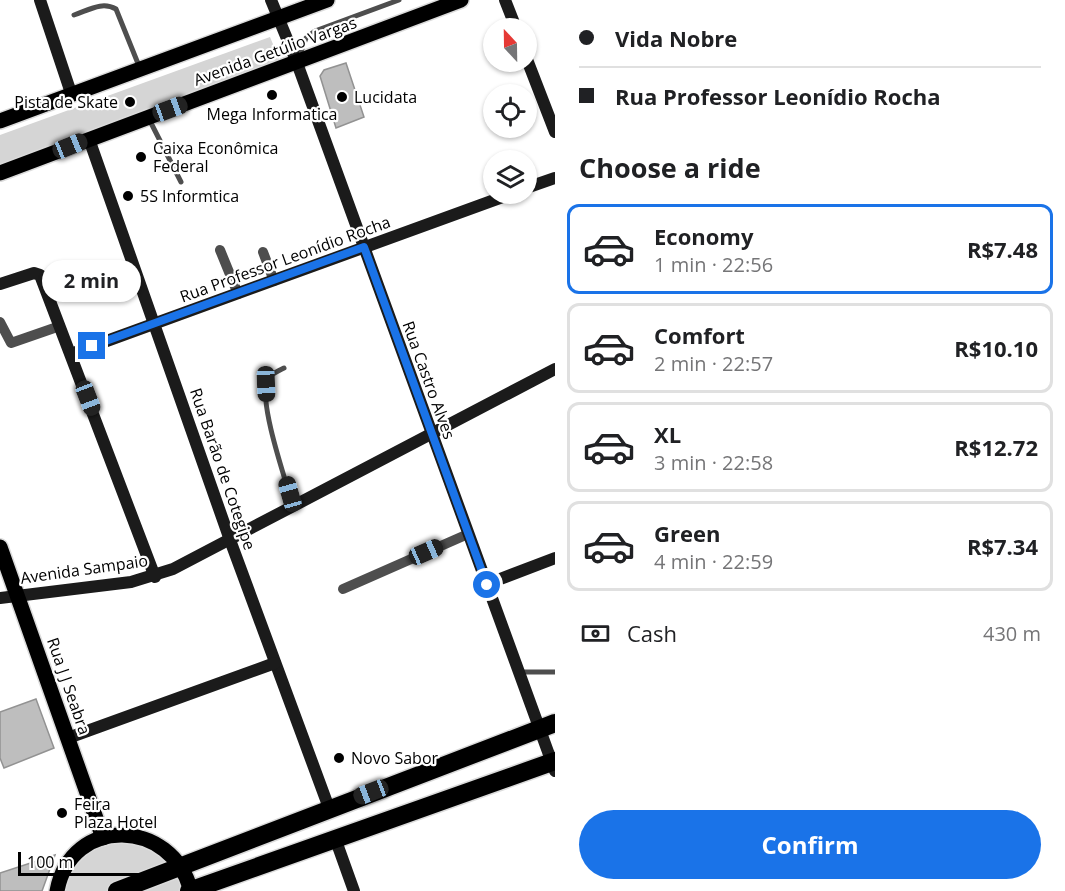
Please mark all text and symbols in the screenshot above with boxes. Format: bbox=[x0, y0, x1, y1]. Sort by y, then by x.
street label: Avenida Getúlio Vargas bbox=[190, 11, 360, 91]
north arrow bbox=[483, 18, 537, 72]
map controls bbox=[483, 18, 537, 204]
text: Vida Nobre bbox=[615, 23, 737, 53]
text: Rua Professor Leonídio Rocha bbox=[615, 81, 941, 111]
button: locate bbox=[483, 84, 537, 138]
place label: Lucidata bbox=[354, 86, 417, 108]
marker: Mega Informatica bbox=[265, 88, 279, 102]
marker: Lucidata bbox=[335, 90, 349, 104]
place label: Pista de Skate bbox=[14, 91, 118, 113]
car bbox=[150, 94, 190, 124]
marker: Pista de Skate bbox=[123, 95, 137, 109]
place label: Mega Informatica bbox=[207, 103, 337, 125]
car bbox=[50, 131, 90, 161]
place label: Caixa Econômica Federal bbox=[153, 137, 278, 177]
text: Choose a ride bbox=[579, 149, 761, 186]
marker: Caixa Econômica Federal bbox=[134, 150, 148, 164]
button: layers bbox=[483, 150, 537, 204]
place label: 5S Informtica bbox=[140, 185, 239, 207]
marker: 5S Informtica bbox=[121, 189, 135, 203]
street label: Rua Professor Leonídio Rocha bbox=[177, 211, 393, 307]
text: Economy bbox=[654, 221, 753, 251]
icon: car bbox=[582, 222, 636, 276]
text: R$7.48 bbox=[967, 234, 1038, 264]
text: 1 min · 22:56 bbox=[654, 251, 773, 278]
callout: 2 min bbox=[42, 259, 142, 301]
text: 2 min bbox=[64, 267, 119, 294]
street label: Rua Castro Alves bbox=[397, 318, 461, 442]
text: Comfort bbox=[654, 320, 745, 350]
icon: car bbox=[582, 321, 636, 375]
route end bbox=[78, 332, 105, 359]
text: R$10.10 bbox=[954, 333, 1038, 363]
text: 2 min · 22:57 bbox=[654, 350, 773, 377]
car bbox=[256, 366, 276, 402]
car bbox=[73, 378, 103, 418]
street label: Rua Barão de Cotegipe bbox=[185, 385, 261, 553]
text: XL bbox=[654, 419, 681, 449]
icon: car bbox=[582, 420, 636, 474]
text: R$12.72 bbox=[954, 432, 1038, 462]
text: 3 min · 22:58 bbox=[654, 449, 773, 476]
car bbox=[276, 474, 304, 514]
text: Green bbox=[654, 518, 720, 548]
icon: car bbox=[582, 519, 636, 573]
text: R$7.34 bbox=[967, 531, 1038, 561]
car bbox=[406, 536, 446, 568]
text: 4 min · 22:59 bbox=[654, 548, 773, 575]
street label: Avenida Sampaio bbox=[19, 549, 149, 589]
route start bbox=[473, 571, 500, 598]
icon: cash bbox=[579, 617, 612, 650]
text: Cash bbox=[627, 618, 677, 648]
text: 430 m bbox=[983, 620, 1041, 647]
street label: Rua J J Seabra bbox=[42, 634, 96, 738]
place label: Novo Sabor bbox=[351, 747, 439, 769]
marker: Novo Sabor bbox=[332, 751, 346, 765]
car bbox=[351, 777, 391, 807]
place label: Feira Plaza Hotel bbox=[74, 793, 157, 833]
marker: Feira Plaza Hotel bbox=[55, 806, 69, 820]
button: Confirm bbox=[579, 810, 1041, 879]
scale bar bbox=[18, 849, 171, 876]
text: 100 m bbox=[27, 851, 73, 873]

